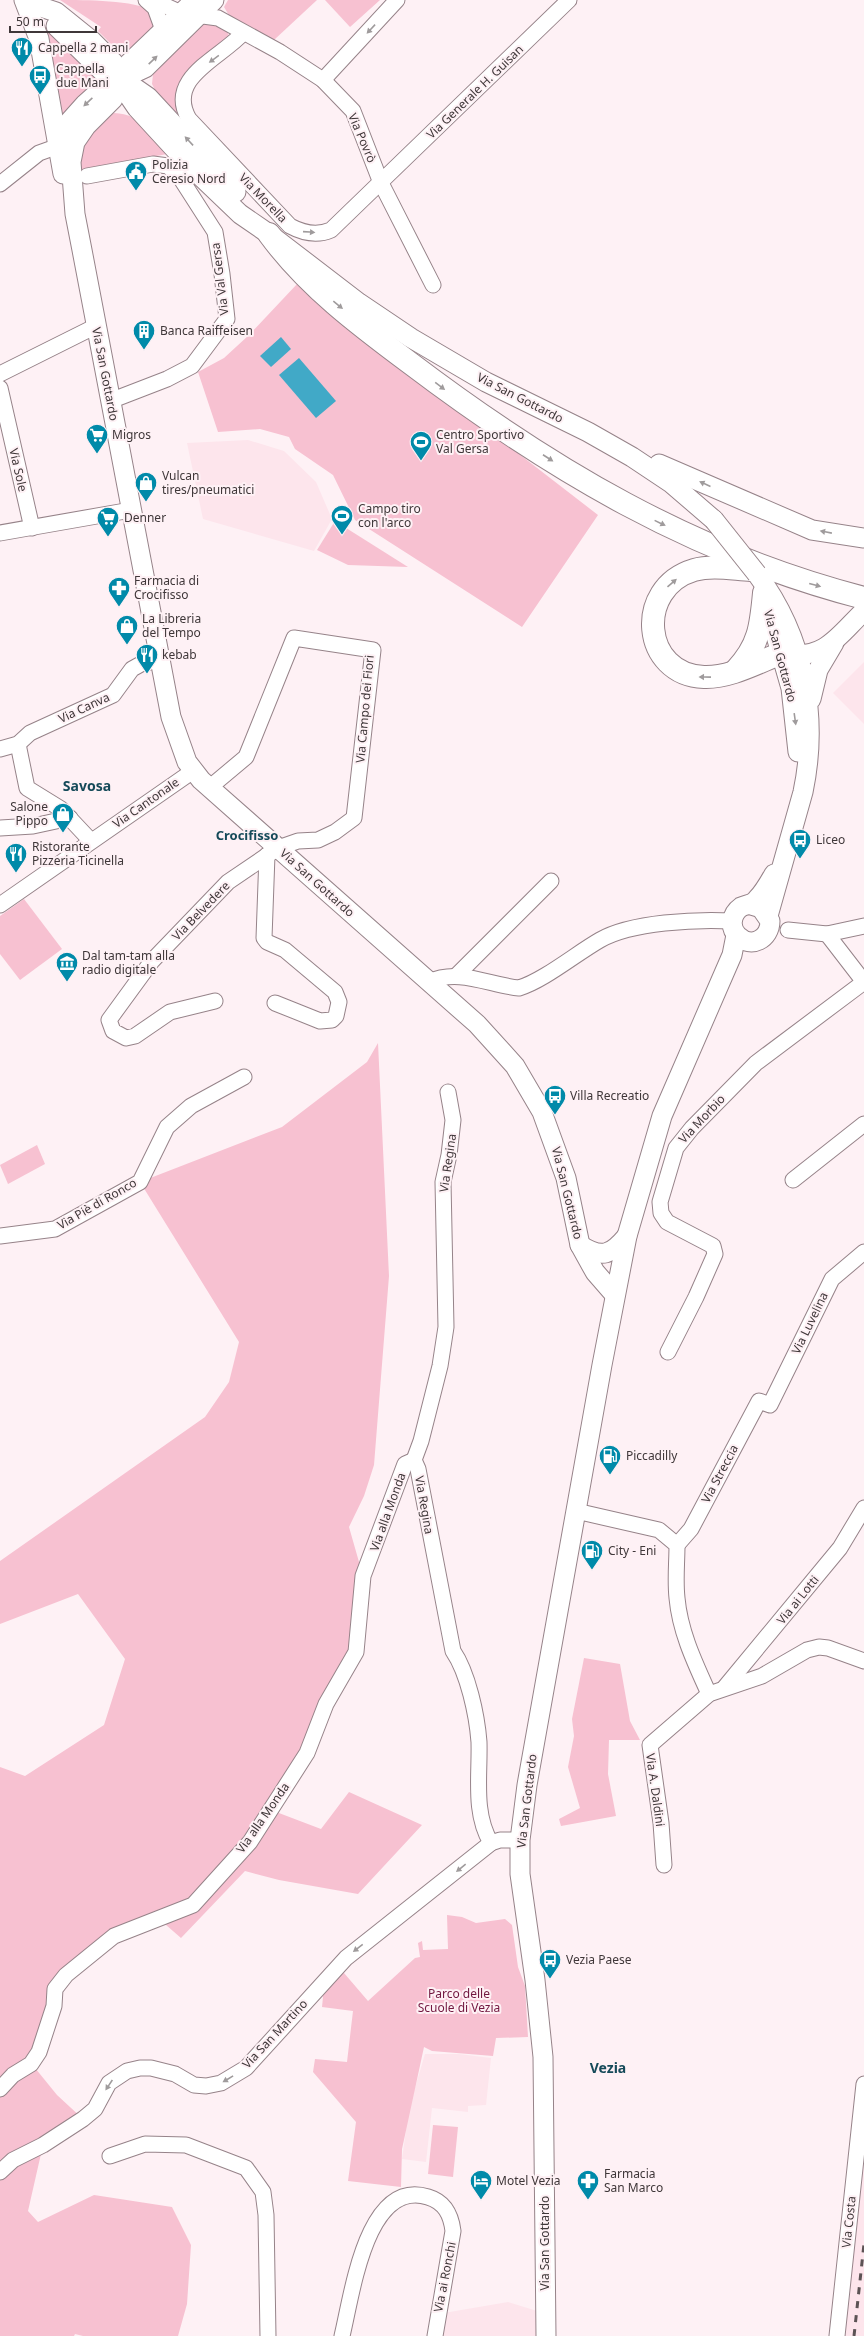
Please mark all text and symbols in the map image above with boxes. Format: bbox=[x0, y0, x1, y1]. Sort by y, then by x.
scale bar bbox=[10, 8, 96, 34]
text: 50 m bbox=[16, 13, 44, 30]
one-way arrow bbox=[367, 24, 376, 33]
restaurant icon: Cappella 2 mani bbox=[9, 35, 35, 68]
place label: Cappella 2 mani bbox=[38, 39, 128, 56]
street label: Via Generale H. Guisan bbox=[422, 41, 527, 142]
one-way arrow bbox=[209, 54, 219, 62]
one-way arrow bbox=[148, 55, 158, 65]
place label: Cappella due Mani bbox=[56, 60, 109, 91]
bus stop icon: Cappella due Mani bbox=[27, 63, 53, 96]
one-way arrow bbox=[83, 97, 93, 106]
street label: Via Povrò bbox=[344, 110, 381, 165]
one-way arrow bbox=[184, 136, 193, 146]
place label: Polizia Ceresio Nord bbox=[152, 156, 226, 187]
public building icon: Polizia Ceresio Nord bbox=[123, 159, 149, 192]
street label: Via Morella bbox=[235, 169, 291, 226]
one-way arrow bbox=[303, 229, 315, 236]
street label: Via Val Gersa bbox=[207, 242, 232, 316]
one-way arrow bbox=[332, 301, 343, 310]
building icon: Banca Raiffeisen bbox=[131, 318, 157, 351]
place label: Banca Raiffeisen bbox=[160, 322, 253, 339]
street label: Via San Gottardo bbox=[88, 326, 123, 422]
street label: Via San Gottardo bbox=[474, 368, 566, 427]
one-way arrow bbox=[435, 381, 445, 389]
supermarket icon: Migros bbox=[84, 422, 110, 455]
place label: Migros bbox=[112, 426, 151, 443]
place label: Centro Sportivo Val Gersa bbox=[436, 426, 524, 457]
sports icon: Centro Sportivo Val Gersa bbox=[408, 429, 434, 462]
street label: Via Sole bbox=[5, 447, 32, 493]
one-way arrow bbox=[543, 454, 553, 462]
place label: Vulcan tires/pneumatici bbox=[162, 467, 254, 498]
shop icon: Vulcan tires/pneumatici bbox=[133, 470, 159, 503]
one-way arrow bbox=[699, 481, 711, 487]
place label: Campo tiro con l'arco bbox=[358, 500, 421, 531]
sports icon: Campo tiro con l'arco bbox=[329, 503, 355, 536]
supermarket icon: Denner bbox=[95, 505, 121, 538]
place label: Denner bbox=[124, 509, 166, 526]
one-way arrow bbox=[655, 520, 666, 526]
one-way arrow bbox=[819, 529, 832, 535]
place label: Farmacia di Crocifisso bbox=[134, 572, 199, 603]
pharmacy icon: Farmacia di Crocifisso bbox=[106, 575, 132, 608]
one-way arrow bbox=[666, 578, 677, 587]
one-way arrow bbox=[809, 582, 821, 588]
street label: Via San Gottardo bbox=[760, 608, 801, 704]
place label: La Libreria del Tempo bbox=[142, 610, 201, 641]
shop icon: La Libreria del Tempo bbox=[114, 613, 140, 646]
restaurant icon: kebab bbox=[134, 642, 160, 675]
place label: kebab bbox=[162, 646, 197, 663]
street label: Via Campo dei Fiori bbox=[351, 654, 378, 764]
one-way arrow bbox=[699, 673, 711, 680]
street label: Via Canva bbox=[55, 688, 112, 727]
one-way arrow bbox=[792, 713, 799, 725]
street label: Via Cantonale bbox=[109, 773, 183, 832]
district label: Savosa bbox=[63, 776, 111, 795]
place label: Salone Pippo bbox=[10, 798, 48, 829]
shop icon: Salone Pippo bbox=[50, 801, 76, 834]
district label: Crocifisso bbox=[216, 826, 278, 844]
bus stop icon: Liceo bbox=[787, 827, 813, 860]
place label: Liceo bbox=[816, 831, 845, 848]
place label: Ristorante Pizzeria Ticinella bbox=[32, 838, 124, 869]
restaurant icon: Ristorante Pizzeria Ticinella bbox=[3, 841, 29, 874]
street label: Via San Gottardo bbox=[276, 845, 358, 921]
street label: Via Belvedere bbox=[168, 877, 233, 944]
place label: Dal tam-tam alla radio digitale bbox=[82, 947, 175, 978]
museum icon: Dal tam-tam alla radio digitale bbox=[54, 950, 80, 983]
bus stop icon: Villa Recreatio bbox=[542, 1083, 568, 1116]
place label: Villa Recreatio bbox=[570, 1087, 649, 1104]
street label: Via Morbio bbox=[675, 1091, 729, 1147]
street label: Via Regina bbox=[435, 1133, 460, 1193]
street label: Via San Gottardo bbox=[548, 1145, 587, 1241]
street label: Via Piè di Ronco bbox=[54, 1174, 140, 1233]
street label: Via Luvelina bbox=[787, 1289, 832, 1357]
street label: Via Streccia bbox=[697, 1442, 742, 1506]
fuel station icon: Piccadilly bbox=[597, 1443, 623, 1476]
place label: Piccadilly bbox=[626, 1447, 678, 1464]
street label: Via alla Monda bbox=[365, 1470, 410, 1554]
street label: Via Regina bbox=[411, 1474, 438, 1535]
fuel station icon: City - Eni bbox=[579, 1538, 605, 1571]
place label: City - Eni bbox=[608, 1542, 656, 1559]
street label: Via ai Lotti bbox=[773, 1572, 823, 1628]
street label: Via A. Daldini bbox=[642, 1752, 669, 1828]
street label: Via San Gottardo bbox=[512, 1753, 541, 1849]
street label: Via alla Monda bbox=[232, 1779, 293, 1856]
one-way arrow bbox=[455, 1863, 466, 1872]
one-way arrow bbox=[353, 1944, 364, 1952]
bus stop icon: Vezia Paese bbox=[537, 1947, 563, 1980]
place label: Vezia Paese bbox=[566, 1951, 632, 1968]
park label: Parco delle Scuole di Vezia bbox=[418, 1985, 500, 2016]
street label: Via San Martino bbox=[238, 1995, 311, 2072]
district label: Vezia bbox=[590, 2058, 626, 2077]
one-way arrow bbox=[222, 2075, 234, 2082]
one-way arrow bbox=[105, 2080, 113, 2090]
place label: Farmacia San Marco bbox=[604, 2165, 663, 2196]
hotel icon: Motel Vezia bbox=[468, 2168, 494, 2201]
pharmacy icon: Farmacia San Marco bbox=[575, 2168, 601, 2201]
place label: Motel Vezia bbox=[496, 2172, 561, 2189]
street label: Via Costa bbox=[837, 2195, 860, 2249]
street label: Via San Gottardo bbox=[536, 2196, 553, 2290]
street label: Via ai Ronchi bbox=[429, 2240, 460, 2314]

